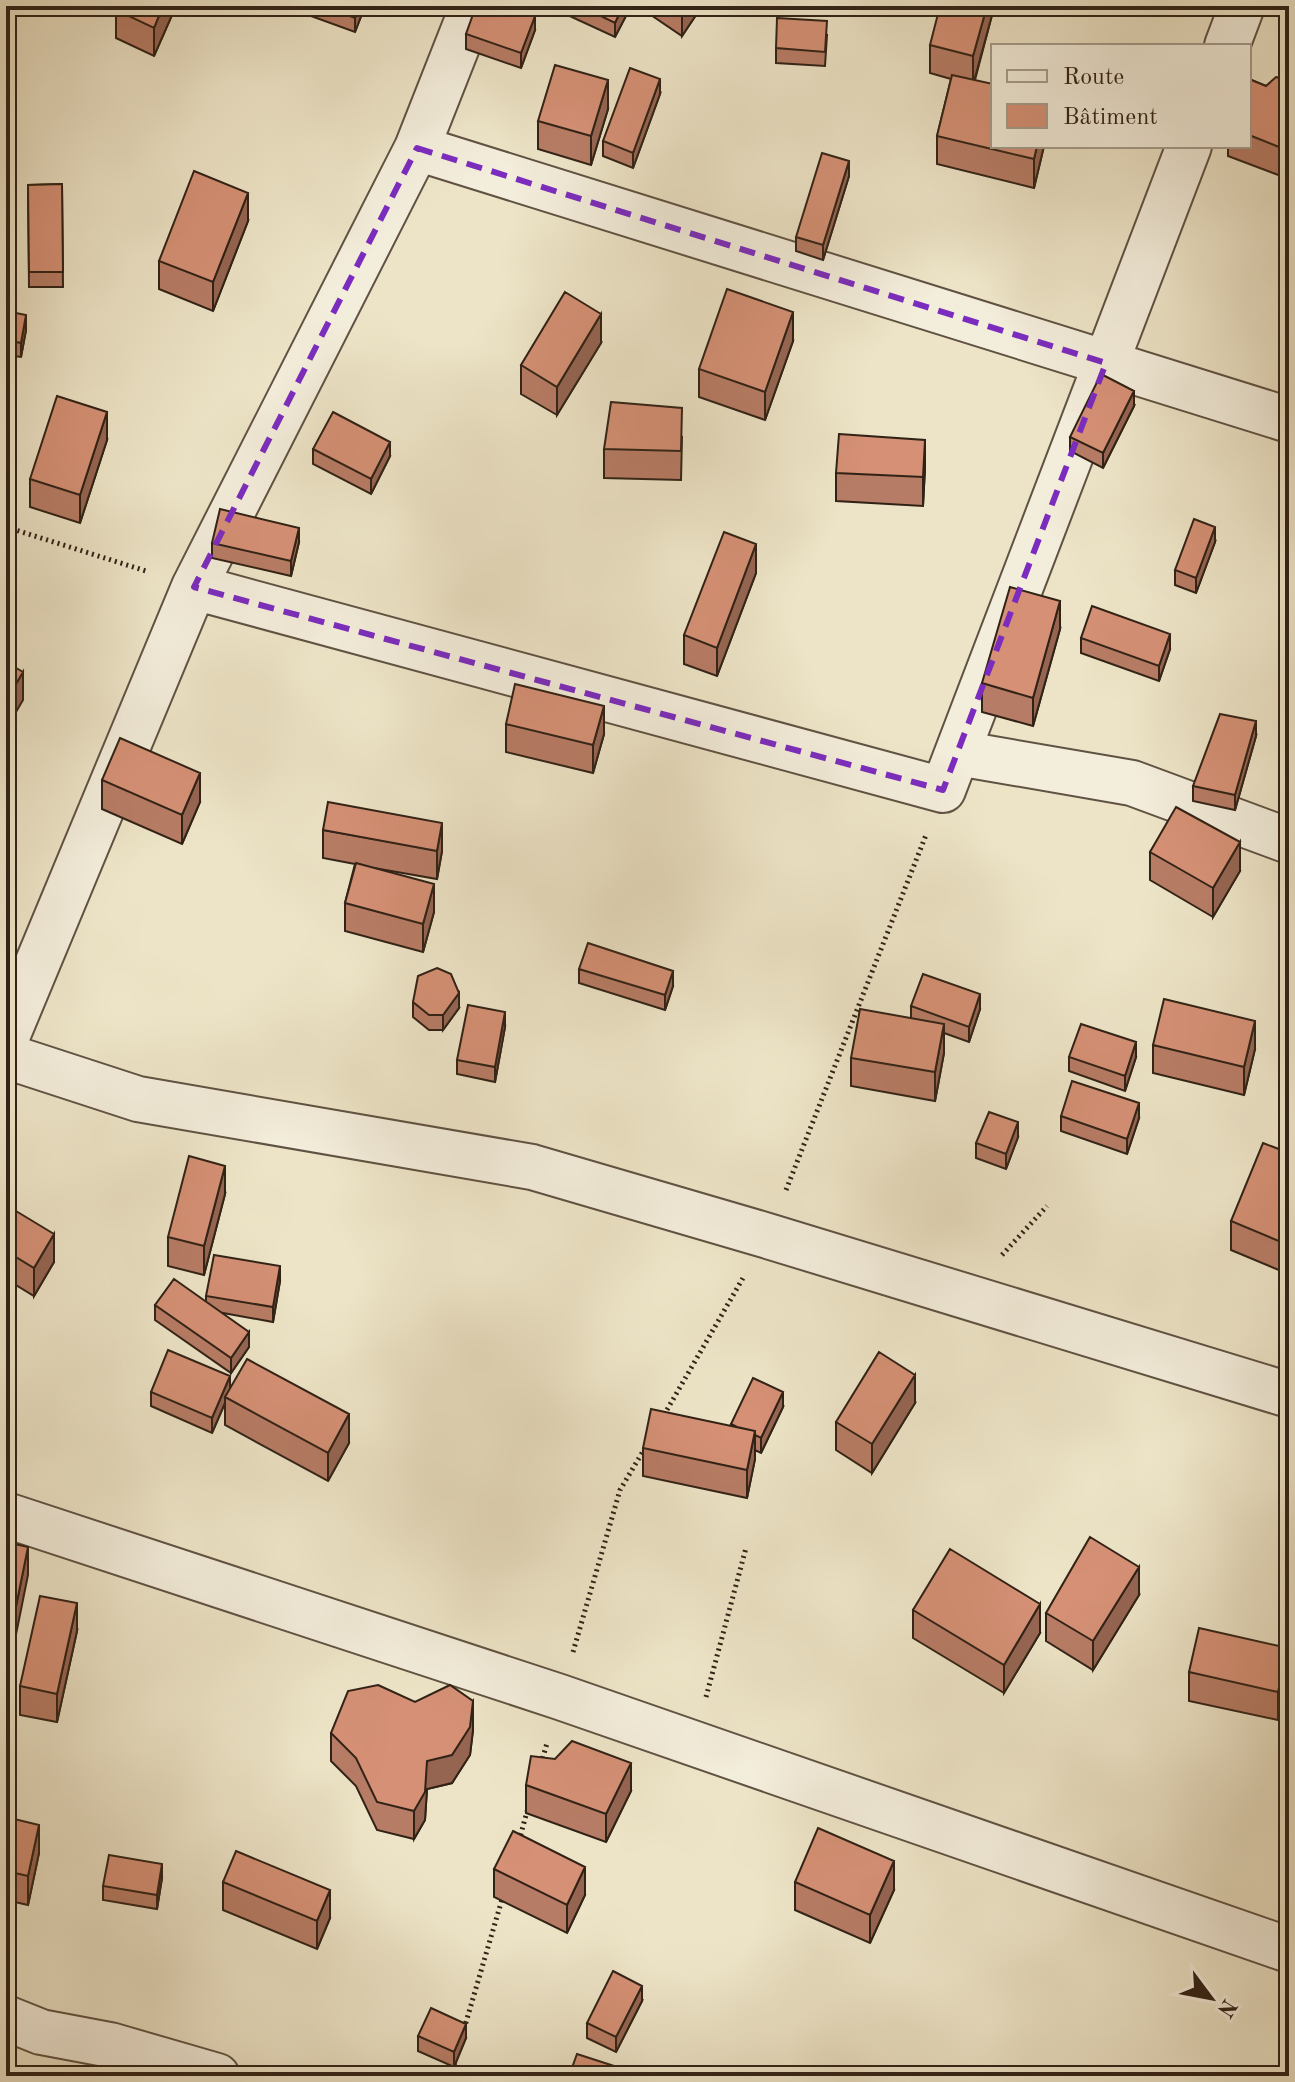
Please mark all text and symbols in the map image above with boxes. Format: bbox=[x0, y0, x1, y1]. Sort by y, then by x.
legend bbox=[991, 44, 1251, 148]
text: Route bbox=[1063, 66, 1124, 90]
text: Bâtiment bbox=[1063, 106, 1158, 130]
north arrow bbox=[1171, 1958, 1251, 2038]
text: N bbox=[1212, 1995, 1240, 2021]

